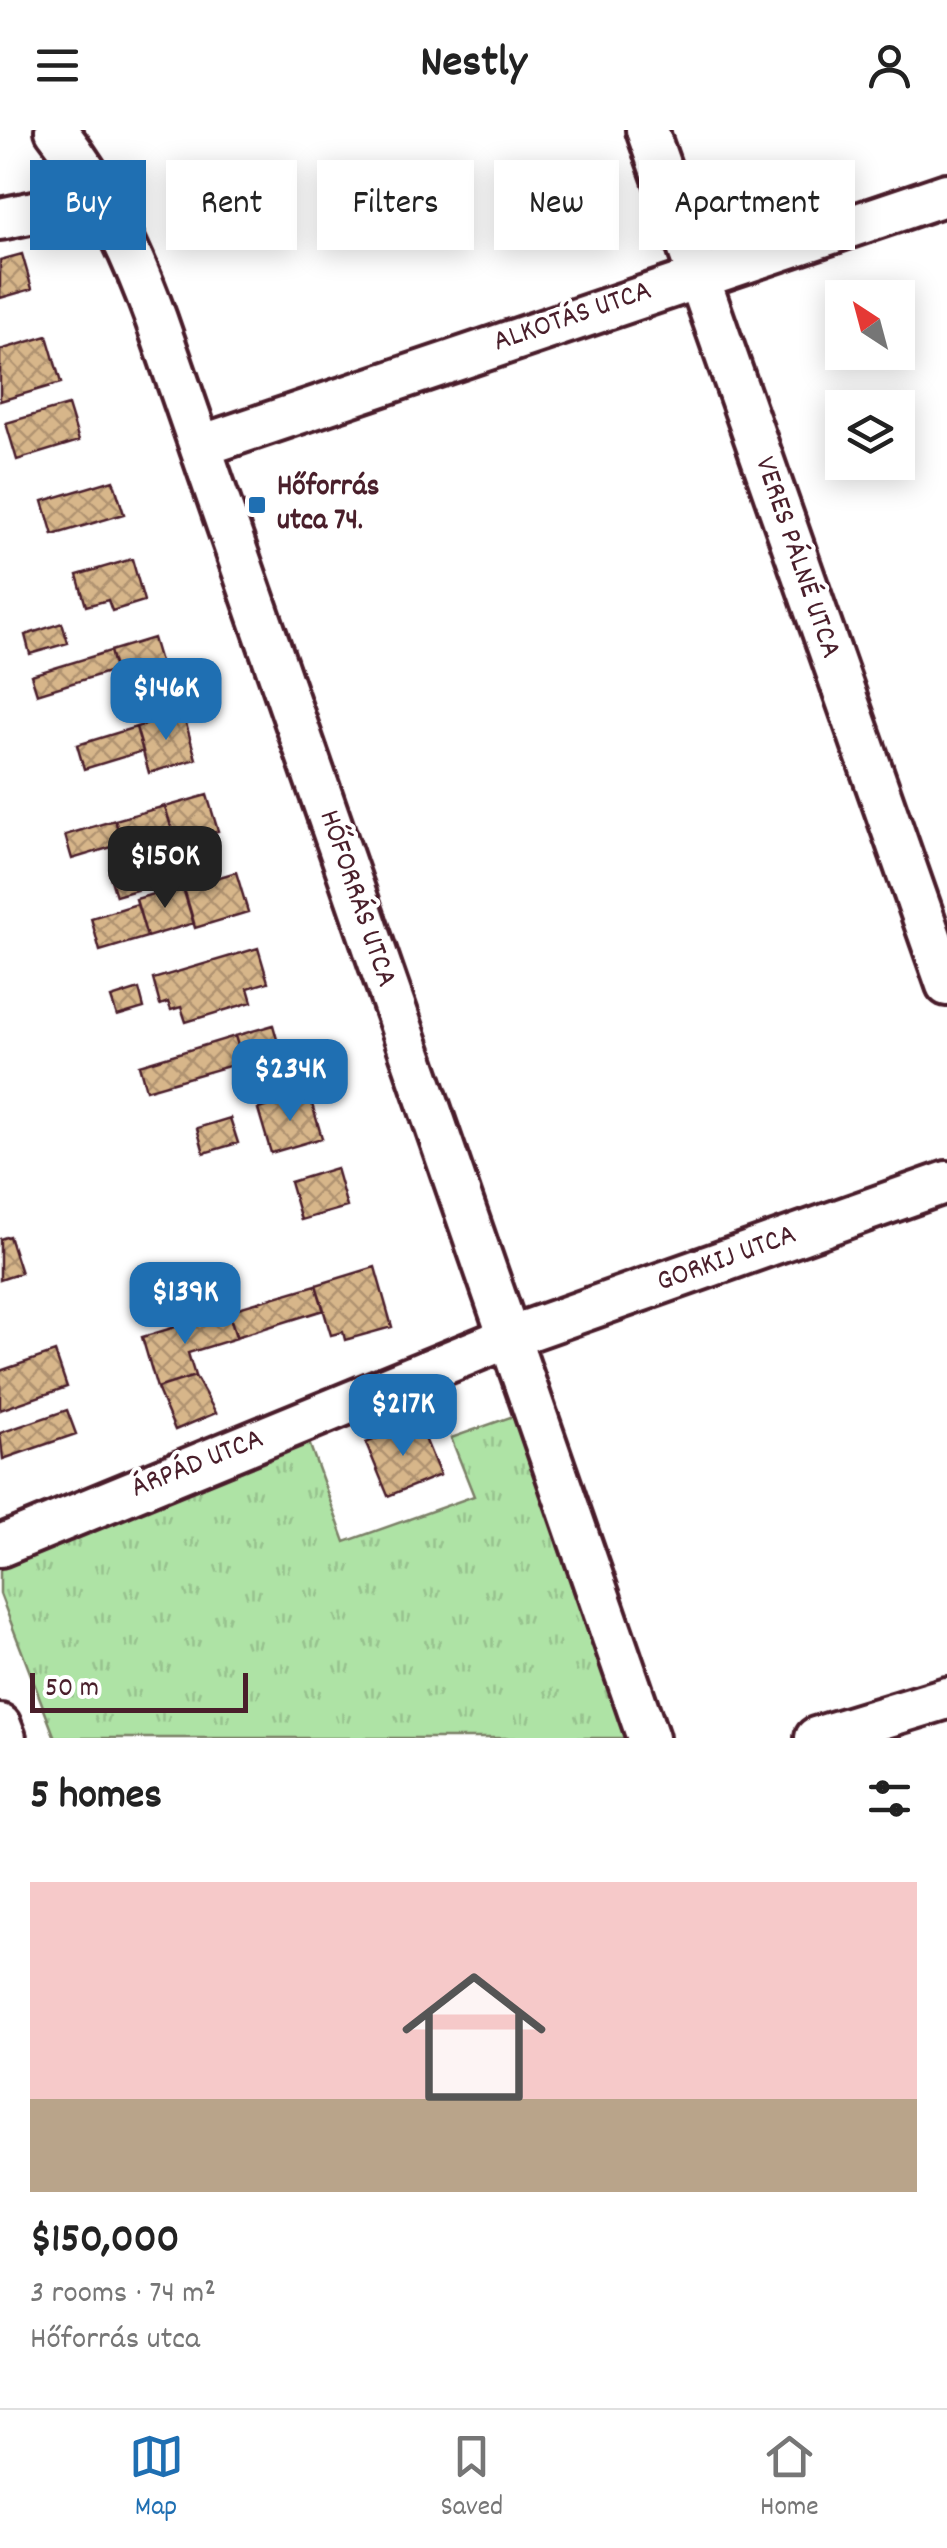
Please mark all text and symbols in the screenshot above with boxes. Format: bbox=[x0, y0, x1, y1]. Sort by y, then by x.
text: Nestly bbox=[420, 33, 527, 97]
icon: menu bbox=[30, 38, 85, 93]
icon: person bbox=[862, 38, 917, 93]
chip: Buy bbox=[30, 160, 146, 250]
chip: Rent bbox=[166, 160, 297, 250]
chip: Filters bbox=[317, 160, 474, 250]
chip: New bbox=[494, 160, 619, 250]
chip: Apartment bbox=[639, 160, 855, 250]
street label: ALKOTÁS UTCA bbox=[488, 271, 658, 365]
north arrow bbox=[825, 280, 915, 370]
map controls bbox=[825, 280, 915, 480]
button: layers bbox=[825, 390, 915, 480]
street label: VERES PÁLNÉ UTCA bbox=[741, 451, 851, 665]
place label: Hőforrás utca 74. bbox=[277, 467, 379, 544]
marker: Hőforrás utca 74. bbox=[246, 494, 268, 516]
pin: $146K bbox=[96, 658, 236, 743]
text: $146K bbox=[133, 667, 199, 713]
street label: HŐFORRÁS UTCA bbox=[306, 805, 406, 993]
pin: $150K bbox=[95, 826, 235, 911]
text: $150K bbox=[130, 835, 200, 881]
pin: $234K bbox=[220, 1039, 360, 1124]
text: $234K bbox=[254, 1048, 326, 1094]
street label: GORKIJ UTCA bbox=[651, 1215, 803, 1305]
pin: $139K bbox=[115, 1262, 255, 1347]
text: $139K bbox=[152, 1271, 218, 1317]
pin: $217K bbox=[333, 1374, 473, 1459]
text: $217K bbox=[371, 1383, 435, 1429]
street label: ÁRPÁD UTCA bbox=[125, 1419, 271, 1511]
scale bar bbox=[30, 1668, 248, 1712]
text: 50 m bbox=[45, 1670, 99, 1710]
text: 5 homes bbox=[30, 1768, 162, 1828]
icon: filters bbox=[862, 1771, 917, 1826]
icon: home bbox=[384, 1947, 564, 2127]
text: $150,000 bbox=[30, 2212, 179, 2272]
text: 3 rooms · 74 m² bbox=[30, 2272, 216, 2318]
text: Hőforrás utca bbox=[30, 2318, 200, 2364]
tab: Map bbox=[129, 2429, 184, 2529]
tab: Saved bbox=[441, 2429, 503, 2529]
tab: Home bbox=[760, 2429, 818, 2529]

